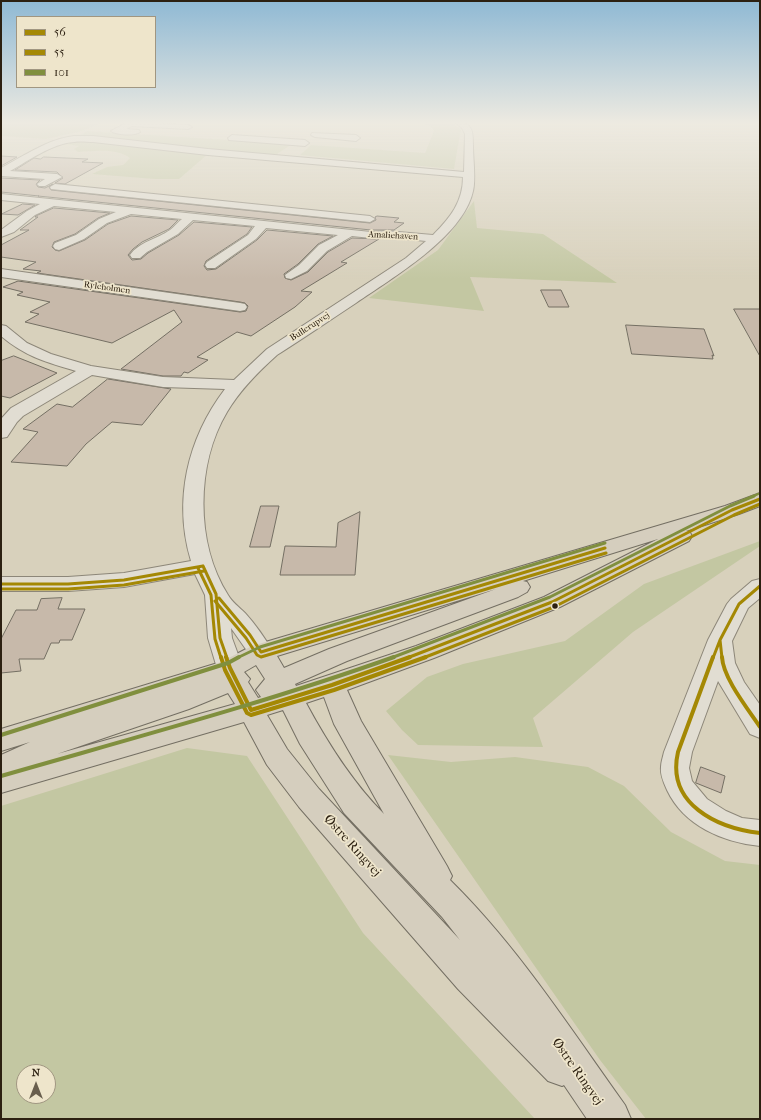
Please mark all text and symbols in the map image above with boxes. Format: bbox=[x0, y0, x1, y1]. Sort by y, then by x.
legend bbox=[16, 16, 156, 88]
text: 56 bbox=[54, 25, 66, 39]
text: 55 bbox=[54, 45, 64, 59]
text: 101 bbox=[54, 65, 69, 79]
street label: Amaliehaven bbox=[368, 229, 418, 243]
street label: Ryleholmen bbox=[83, 279, 131, 297]
street label: Bullerupvej bbox=[288, 310, 332, 344]
unlabelled marker bbox=[550, 601, 560, 611]
street label: Østre Ringvej bbox=[320, 812, 384, 880]
street label: Østre Ringvej bbox=[548, 1035, 606, 1109]
north arrow bbox=[16, 1064, 56, 1104]
text: N bbox=[32, 1066, 40, 1079]

